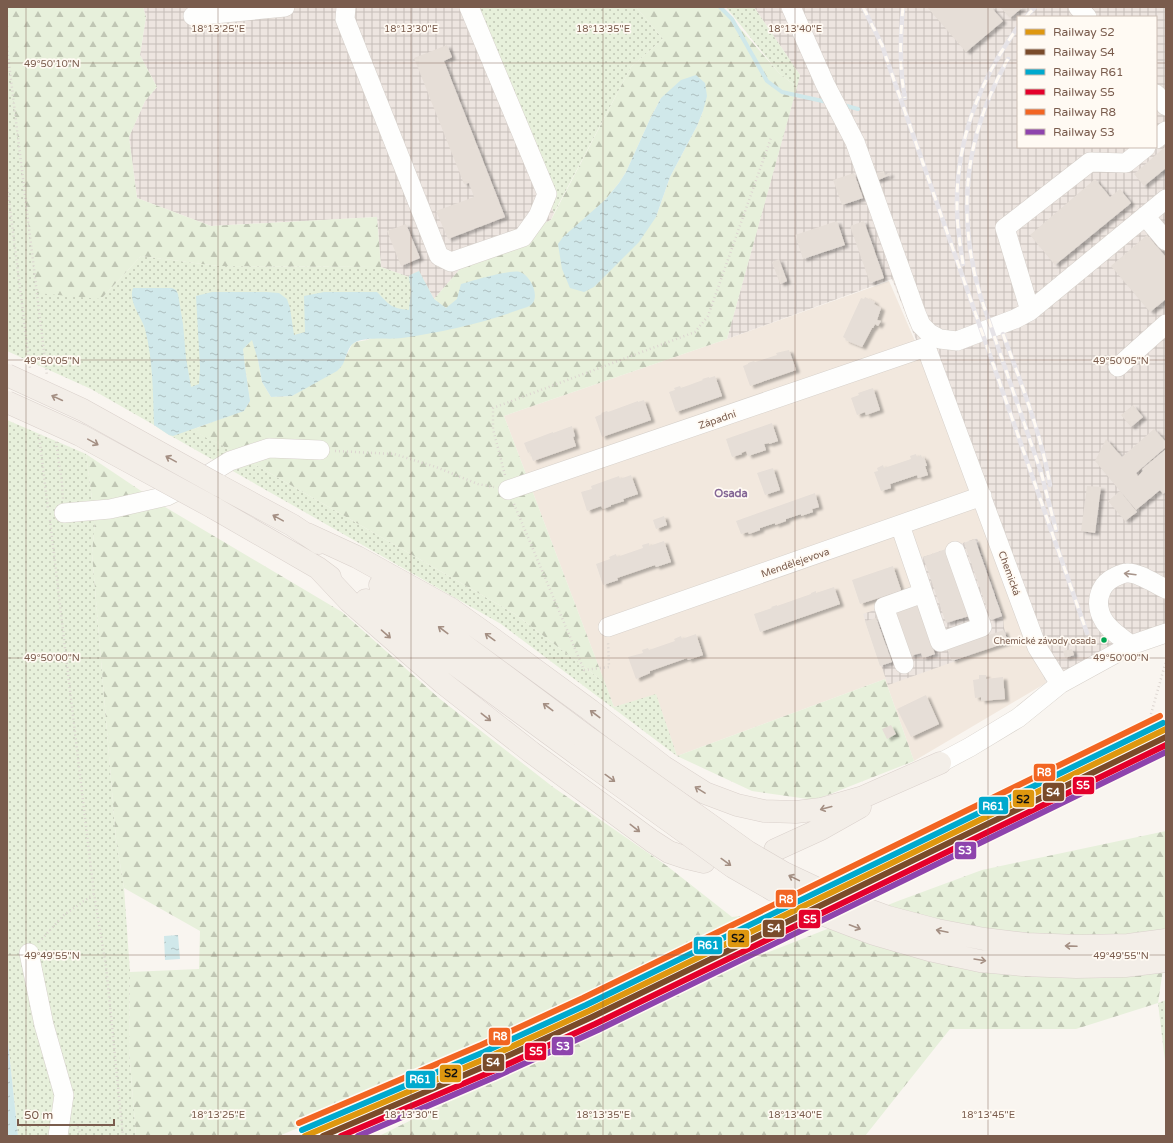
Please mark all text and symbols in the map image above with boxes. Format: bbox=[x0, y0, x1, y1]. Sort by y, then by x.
legend bbox=[1017, 16, 1157, 148]
text: 18°13'25"E bbox=[191, 23, 245, 35]
text: 18°13'30"E bbox=[384, 23, 438, 35]
text: 18°13'35"E bbox=[576, 23, 630, 35]
text: 18°13'40"E bbox=[768, 23, 822, 35]
text: Railway S2 bbox=[1053, 25, 1115, 39]
text: Railway S4 bbox=[1053, 45, 1115, 59]
text: 49°50'10"N bbox=[24, 58, 80, 70]
text: Railway R61 bbox=[1053, 65, 1124, 79]
text: Railway S5 bbox=[1053, 85, 1115, 99]
text: Railway R8 bbox=[1053, 105, 1116, 119]
text: Railway S3 bbox=[1053, 125, 1115, 139]
text: 49°50'05"N bbox=[24, 355, 80, 367]
text: 49°50'05"N bbox=[1093, 355, 1149, 367]
one-way arrow bbox=[51, 394, 63, 401]
street label: Západní bbox=[697, 408, 738, 432]
one-way arrow bbox=[87, 439, 99, 447]
one-way arrow bbox=[165, 455, 177, 462]
district label: Osada bbox=[714, 487, 748, 500]
one-way arrow bbox=[272, 513, 284, 521]
street label: Mendělejevova bbox=[760, 546, 831, 580]
street label: Chemická bbox=[995, 549, 1023, 597]
one-way arrow bbox=[1124, 571, 1137, 578]
one-way arrow bbox=[438, 626, 449, 634]
one-way arrow bbox=[381, 629, 391, 638]
one-way arrow bbox=[485, 633, 496, 641]
marker: Chemické závody osada bbox=[1099, 635, 1109, 645]
place label: Chemické závody osada bbox=[994, 636, 1096, 647]
text: 49°50'00"N bbox=[24, 652, 80, 664]
text: 49°50'00"N bbox=[1093, 652, 1149, 664]
one-way arrow bbox=[542, 703, 553, 711]
one-way arrow bbox=[589, 710, 600, 718]
one-way arrow bbox=[481, 712, 492, 721]
line badge: R8 bbox=[1033, 763, 1056, 782]
text: R8 bbox=[1037, 766, 1051, 779]
one-way arrow bbox=[604, 774, 615, 782]
line badge: S5 bbox=[1072, 776, 1095, 795]
text: S5 bbox=[1076, 779, 1090, 792]
line badge: S4 bbox=[1042, 782, 1065, 802]
one-way arrow bbox=[695, 786, 706, 794]
text: S4 bbox=[1046, 786, 1060, 799]
line badge: S2 bbox=[1012, 789, 1035, 808]
text: S2 bbox=[1016, 793, 1030, 806]
line badge: R61 bbox=[978, 796, 1009, 815]
text: R61 bbox=[982, 800, 1004, 813]
one-way arrow bbox=[820, 805, 833, 812]
one-way arrow bbox=[629, 824, 640, 833]
line badge: S3 bbox=[954, 841, 977, 860]
text: S3 bbox=[958, 844, 972, 857]
one-way arrow bbox=[721, 858, 732, 866]
one-way arrow bbox=[789, 874, 801, 881]
line badge: R8 bbox=[775, 889, 797, 908]
text: R8 bbox=[779, 893, 793, 906]
line badge: S5 bbox=[798, 909, 821, 929]
text: S5 bbox=[803, 913, 817, 926]
line badge: S4 bbox=[762, 919, 785, 938]
text: S4 bbox=[767, 922, 781, 935]
one-way arrow bbox=[848, 923, 860, 931]
one-way arrow bbox=[936, 927, 949, 935]
line badge: S2 bbox=[727, 929, 750, 948]
text: S2 bbox=[731, 932, 745, 945]
line badge: R61 bbox=[693, 936, 723, 955]
text: R61 bbox=[697, 939, 719, 952]
one-way arrow bbox=[1065, 942, 1078, 950]
text: 49°49'55"N bbox=[24, 950, 80, 962]
text: 49°49'55"N bbox=[1093, 950, 1149, 962]
one-way arrow bbox=[973, 956, 986, 964]
line badge: R8 bbox=[488, 1027, 511, 1046]
text: R8 bbox=[493, 1030, 507, 1043]
line badge: S3 bbox=[551, 1036, 574, 1056]
text: S3 bbox=[556, 1040, 570, 1053]
line badge: S5 bbox=[524, 1042, 547, 1061]
text: S5 bbox=[529, 1045, 543, 1058]
line badge: S4 bbox=[482, 1053, 505, 1072]
text: S4 bbox=[486, 1056, 500, 1069]
line badge: S2 bbox=[439, 1064, 462, 1083]
text: S2 bbox=[444, 1067, 458, 1080]
line badge: R61 bbox=[405, 1070, 436, 1089]
text: R61 bbox=[409, 1073, 431, 1086]
scale bar bbox=[18, 1101, 114, 1127]
text: 50 m bbox=[24, 1108, 53, 1122]
text: 18°13'25"E bbox=[191, 1109, 245, 1121]
text: 18°13'30"E bbox=[384, 1109, 438, 1121]
text: 18°13'35"E bbox=[576, 1109, 630, 1121]
text: 18°13'40"E bbox=[768, 1109, 822, 1121]
text: 18°13'45"E bbox=[961, 1109, 1015, 1121]

